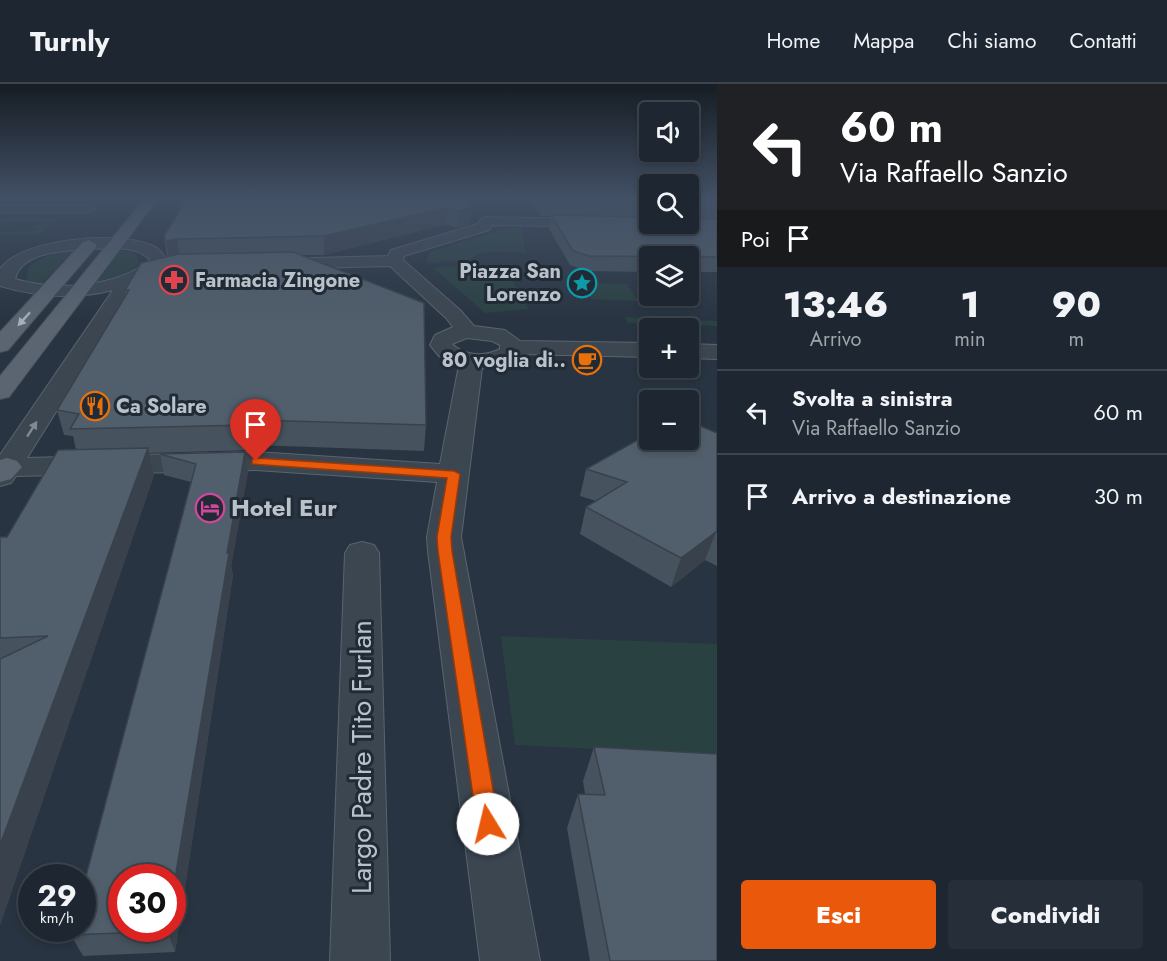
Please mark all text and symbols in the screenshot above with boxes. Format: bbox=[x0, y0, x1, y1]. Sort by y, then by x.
text: Turnly bbox=[30, 21, 109, 62]
text: Home bbox=[767, 26, 820, 56]
text: Mappa bbox=[853, 26, 914, 56]
text: Chi siamo bbox=[947, 26, 1036, 56]
text: Contatti bbox=[1069, 26, 1137, 56]
text: 60 m bbox=[840, 97, 943, 158]
map controls bbox=[639, 102, 699, 450]
button: sound bbox=[639, 102, 699, 162]
icon: left bbox=[741, 108, 819, 186]
text: Via Raffaello Sanzio bbox=[840, 153, 1068, 192]
button: search bbox=[639, 174, 699, 234]
icon: arrive bbox=[782, 222, 815, 255]
text: Poi bbox=[741, 223, 770, 255]
button: layers bbox=[639, 246, 699, 306]
place label: Piazza San Lorenzo bbox=[459, 257, 561, 309]
pharmacy icon: Farmacia Zingone bbox=[158, 264, 190, 296]
place label: Farmacia Zingone bbox=[195, 266, 360, 295]
place icon: Piazza San Lorenzo bbox=[566, 267, 598, 299]
text: 13:46 bbox=[783, 278, 888, 330]
text: 1 bbox=[960, 278, 979, 330]
text: 90 bbox=[1051, 278, 1101, 330]
one-way arrow bbox=[17, 311, 31, 326]
button: + bbox=[639, 318, 699, 378]
text: Arrivo bbox=[810, 325, 861, 354]
text: min bbox=[954, 325, 986, 354]
text: m bbox=[1068, 325, 1084, 354]
cafe icon: 80 voglia di.. bbox=[571, 344, 603, 376]
place label: 80 voglia di.. bbox=[442, 346, 566, 375]
text: Svolta a sinistra bbox=[792, 382, 953, 414]
restaurant icon: Ca Solare bbox=[79, 390, 111, 422]
button: − bbox=[639, 390, 699, 450]
place label: Ca Solare bbox=[116, 392, 207, 421]
icon: left bbox=[741, 396, 774, 429]
text: 60 m bbox=[1093, 396, 1143, 428]
pin bbox=[230, 399, 281, 461]
icon: arrive bbox=[239, 408, 272, 441]
text: Via Raffaello Sanzio bbox=[792, 414, 961, 443]
one-way arrow bbox=[26, 421, 38, 437]
icon: arrive bbox=[741, 480, 774, 513]
text: Arrivo a destinazione bbox=[792, 480, 1011, 512]
text: 30 m bbox=[1094, 480, 1143, 512]
place label: Hotel Eur bbox=[231, 490, 337, 525]
hotel icon: Hotel Eur bbox=[194, 492, 226, 524]
street label: Largo Padre Tito Furlan bbox=[341, 620, 382, 894]
position arrow bbox=[456, 792, 520, 856]
speed limit sign: 30 bbox=[108, 864, 186, 942]
text: 29 bbox=[37, 874, 77, 917]
button: Esci bbox=[741, 880, 936, 949]
button: Condividi bbox=[948, 880, 1143, 949]
text: km/h bbox=[40, 907, 74, 929]

